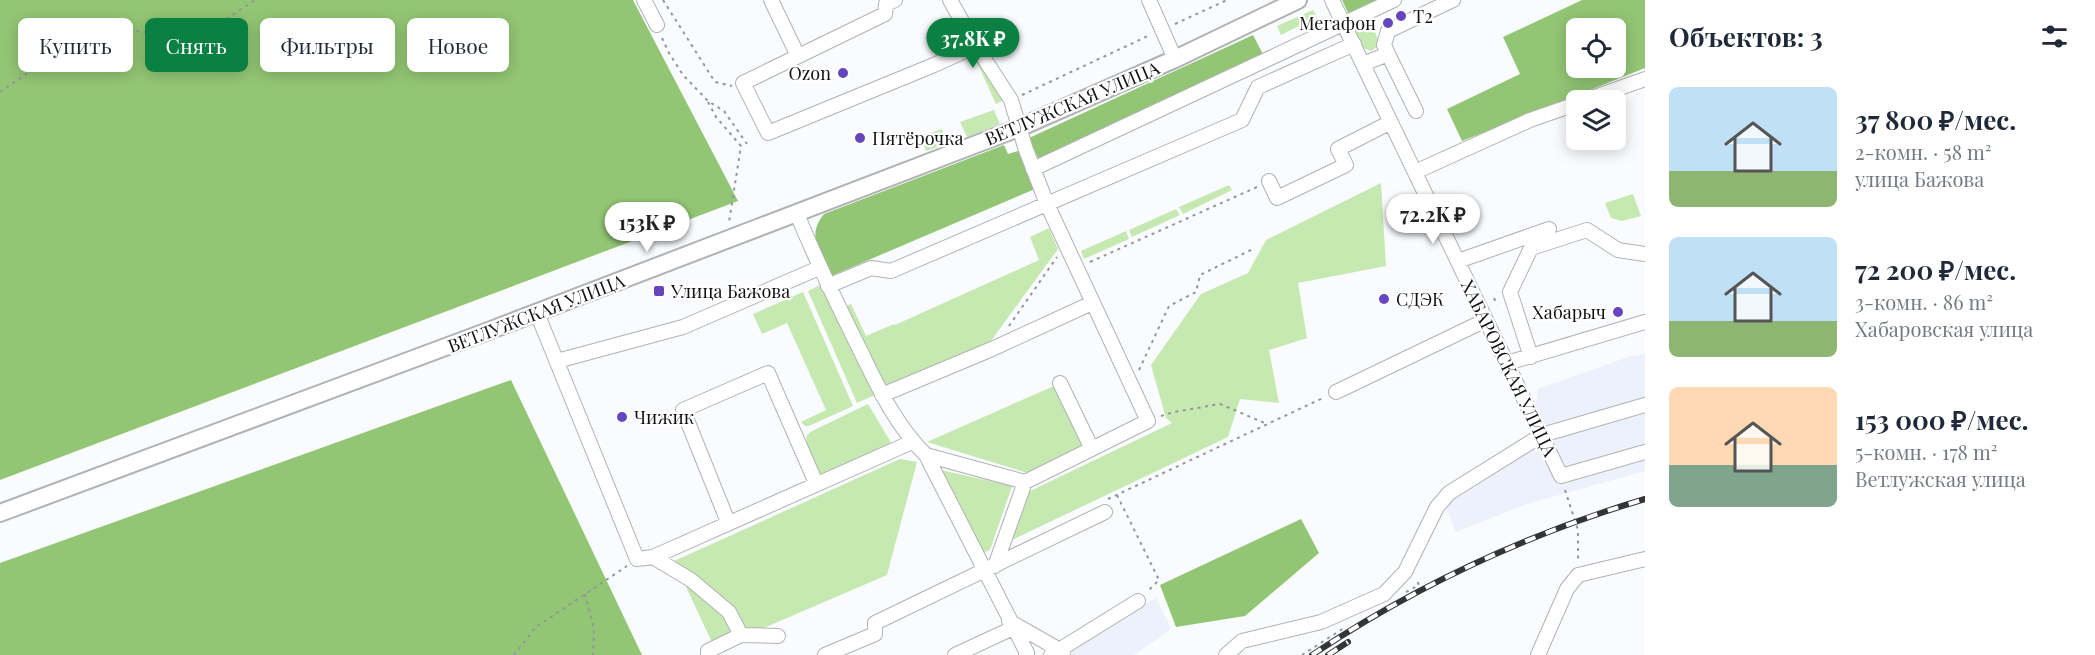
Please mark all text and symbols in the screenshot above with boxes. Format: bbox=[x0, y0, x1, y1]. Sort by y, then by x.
place label: T2 bbox=[1413, 4, 1433, 28]
marker: T2 bbox=[1394, 9, 1408, 23]
place label: Мегафон bbox=[1299, 11, 1376, 35]
marker: Мегафон bbox=[1381, 16, 1395, 30]
chip: Купить bbox=[18, 18, 133, 72]
chip: Снять bbox=[145, 18, 248, 72]
chip: Фильтры bbox=[260, 18, 395, 72]
chip: Новое bbox=[407, 18, 509, 72]
pin: 37.8K ₽ bbox=[918, 18, 1028, 69]
map controls bbox=[1566, 18, 1626, 150]
button: locate bbox=[1566, 18, 1626, 78]
text: Объектов: 3 bbox=[1669, 19, 1823, 54]
icon: filters bbox=[2038, 20, 2071, 53]
text: 37.8K ₽ bbox=[940, 24, 1006, 51]
street label: ВЕТЛУЖСКАЯ УЛИЦА bbox=[981, 55, 1164, 151]
place label: Ozon bbox=[788, 61, 831, 85]
marker: Ozon bbox=[836, 66, 850, 80]
button: layers bbox=[1566, 90, 1626, 150]
text: 37 800 ₽/мес. bbox=[1855, 102, 2016, 137]
icon: home bbox=[1717, 111, 1789, 183]
place label: Пятёрочка bbox=[872, 126, 963, 150]
marker: Пятёрочка bbox=[853, 131, 867, 145]
text: 2-комн. · 58 m² bbox=[1855, 138, 1992, 165]
text: улица Бажова bbox=[1855, 165, 1984, 192]
pin: 72.2K ₽ bbox=[1378, 194, 1488, 245]
text: 72.2K ₽ bbox=[1400, 200, 1466, 227]
pin: 153K ₽ bbox=[598, 202, 696, 253]
text: 153K ₽ bbox=[619, 208, 675, 235]
text: 72 200 ₽/мес. bbox=[1855, 252, 2016, 287]
icon: home bbox=[1717, 261, 1789, 333]
street label: ВЕТЛУЖСКАЯ УЛИЦА bbox=[444, 268, 628, 358]
street label: ХАБАРОВСКАЯ УЛИЦА bbox=[1456, 276, 1563, 461]
place label: Улица Бажова bbox=[670, 279, 790, 303]
marker: Улица Бажова bbox=[652, 284, 666, 298]
place label: СДЭК bbox=[1396, 287, 1444, 311]
text: 3-комн. · 86 m² bbox=[1855, 288, 1993, 315]
marker: СДЭК bbox=[1377, 292, 1391, 306]
place label: Хабарыч bbox=[1532, 300, 1606, 324]
marker: Хабарыч bbox=[1611, 305, 1625, 319]
text: Хабаровская улица bbox=[1855, 315, 2033, 342]
text: 153 000 ₽/мес. bbox=[1855, 402, 2029, 437]
place label: Чижик bbox=[634, 405, 694, 429]
marker: Чижик bbox=[615, 410, 629, 424]
icon: home bbox=[1717, 411, 1789, 483]
text: 5-комн. · 178 m² bbox=[1855, 438, 1998, 465]
text: Ветлужская улица bbox=[1855, 465, 2026, 492]

